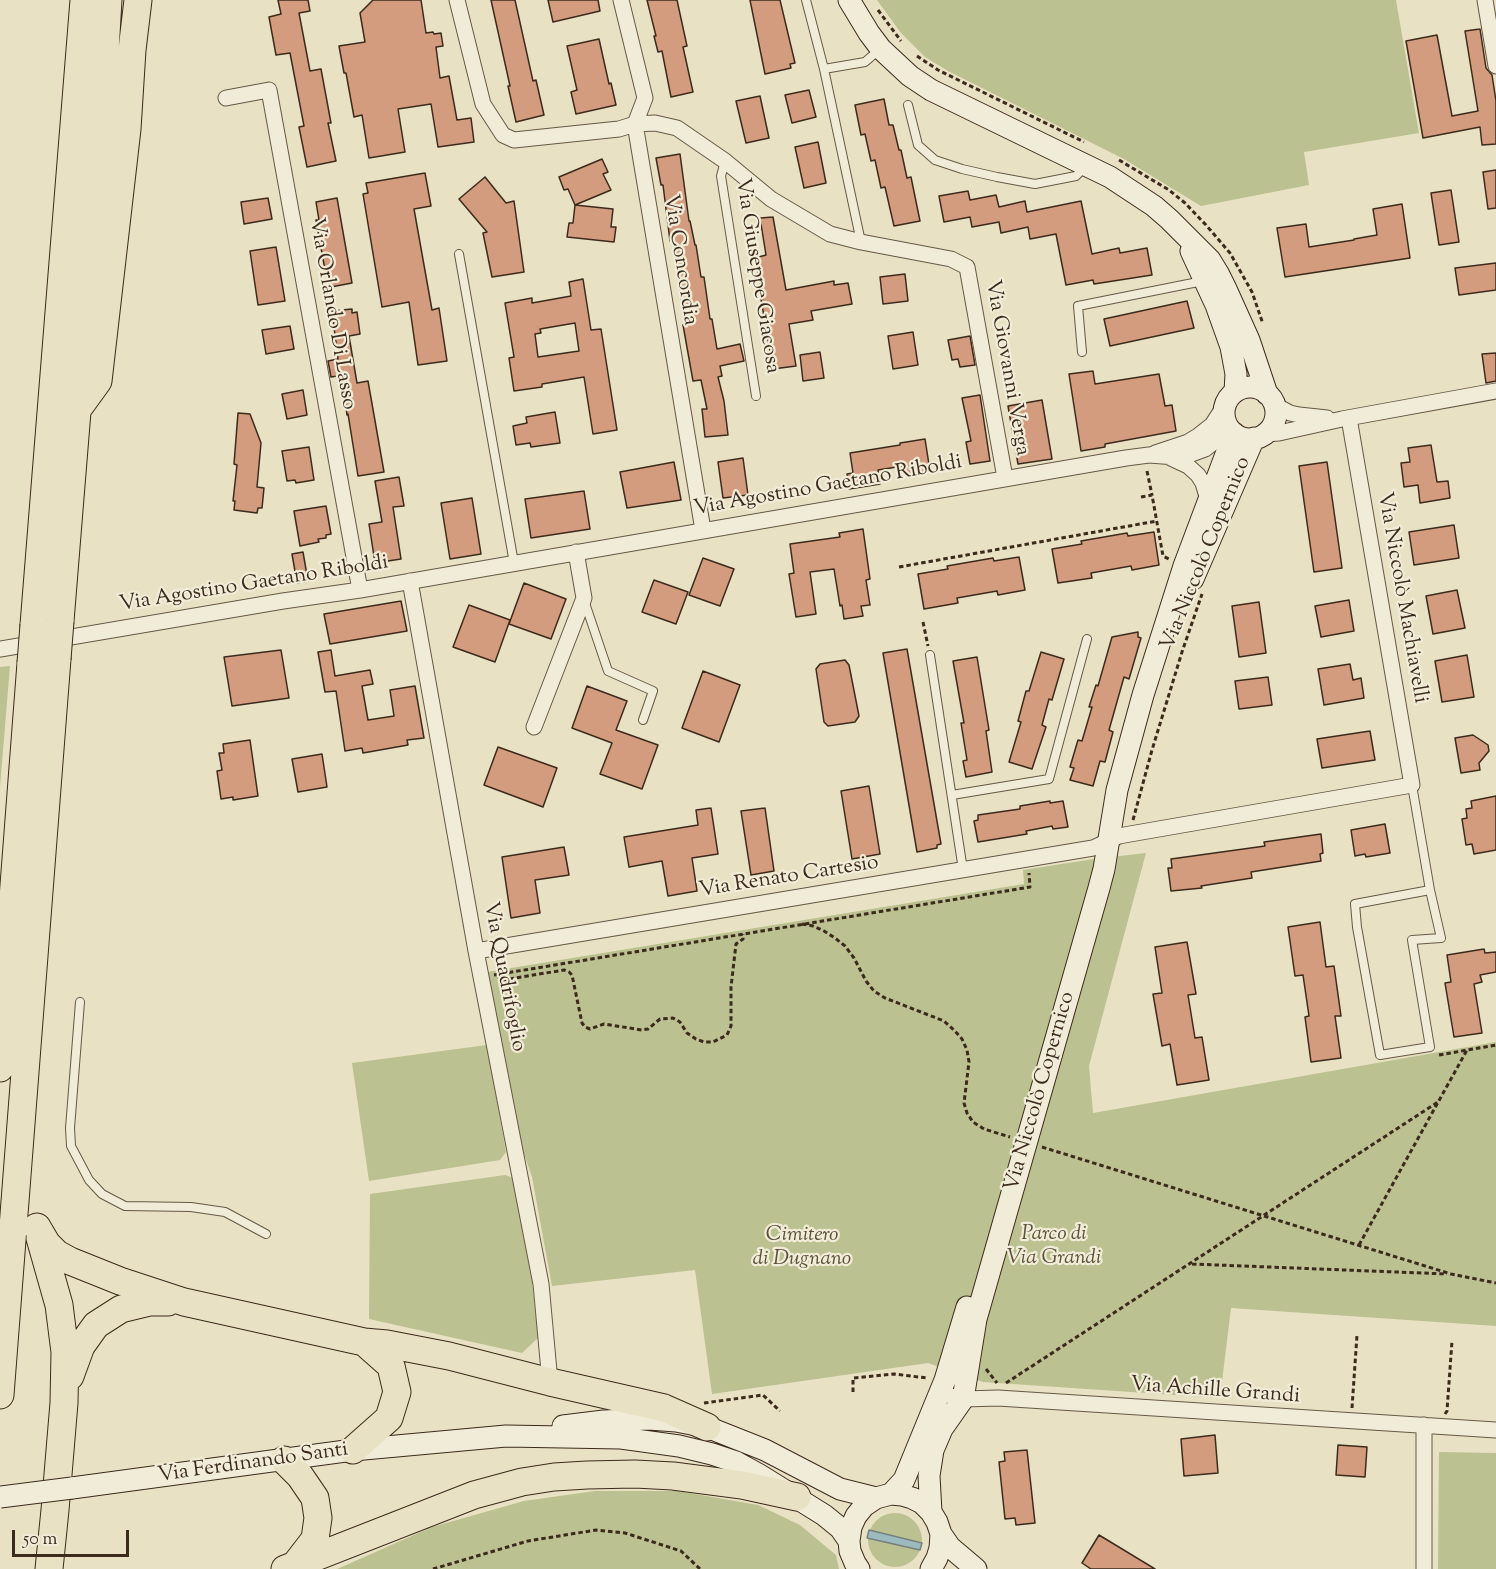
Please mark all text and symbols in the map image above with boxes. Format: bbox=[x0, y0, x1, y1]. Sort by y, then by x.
street label: Via Giuseppe Giacosa bbox=[728, 176, 784, 376]
street label: Via Concordia bbox=[656, 193, 702, 327]
street label: Via Orlando Di Lasso bbox=[302, 216, 360, 412]
street label: Via Giovanni Verga bbox=[978, 278, 1034, 458]
street label: Via Agostino Gaetano Riboldi bbox=[692, 451, 964, 523]
street label: Via Niccolò Copernico bbox=[1157, 454, 1257, 654]
street label: Via Niccolò Machiavelli bbox=[1370, 491, 1432, 705]
street label: Via Agostino Gaetano Riboldi bbox=[118, 551, 390, 619]
street label: Via Renato Cartesio bbox=[697, 851, 881, 905]
street label: Via Quadrifoglio bbox=[476, 900, 530, 1054]
street label: Via Niccolò Copernico bbox=[1000, 989, 1082, 1195]
park label: Parco di Via Grandi bbox=[1007, 1222, 1101, 1272]
park label: Cimitero di Dugnano bbox=[753, 1223, 851, 1273]
street label: Via Achille Grandi bbox=[1129, 1373, 1301, 1411]
street label: Via Ferdinando Santi bbox=[156, 1438, 350, 1490]
scale bar bbox=[15, 1518, 132, 1556]
text: 50 m bbox=[23, 1527, 57, 1553]

